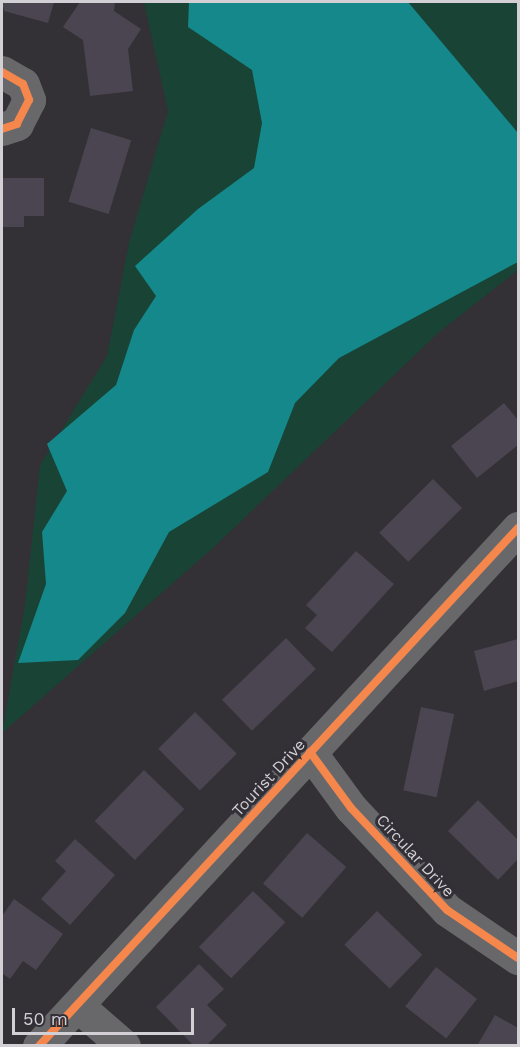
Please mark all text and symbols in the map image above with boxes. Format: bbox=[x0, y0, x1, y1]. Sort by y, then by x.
street label: Tourist Drive bbox=[228, 735, 310, 821]
street label: Circular Drive bbox=[372, 811, 458, 901]
scale bar bbox=[15, 996, 196, 1034]
text: 50 m bbox=[23, 1008, 68, 1029]

